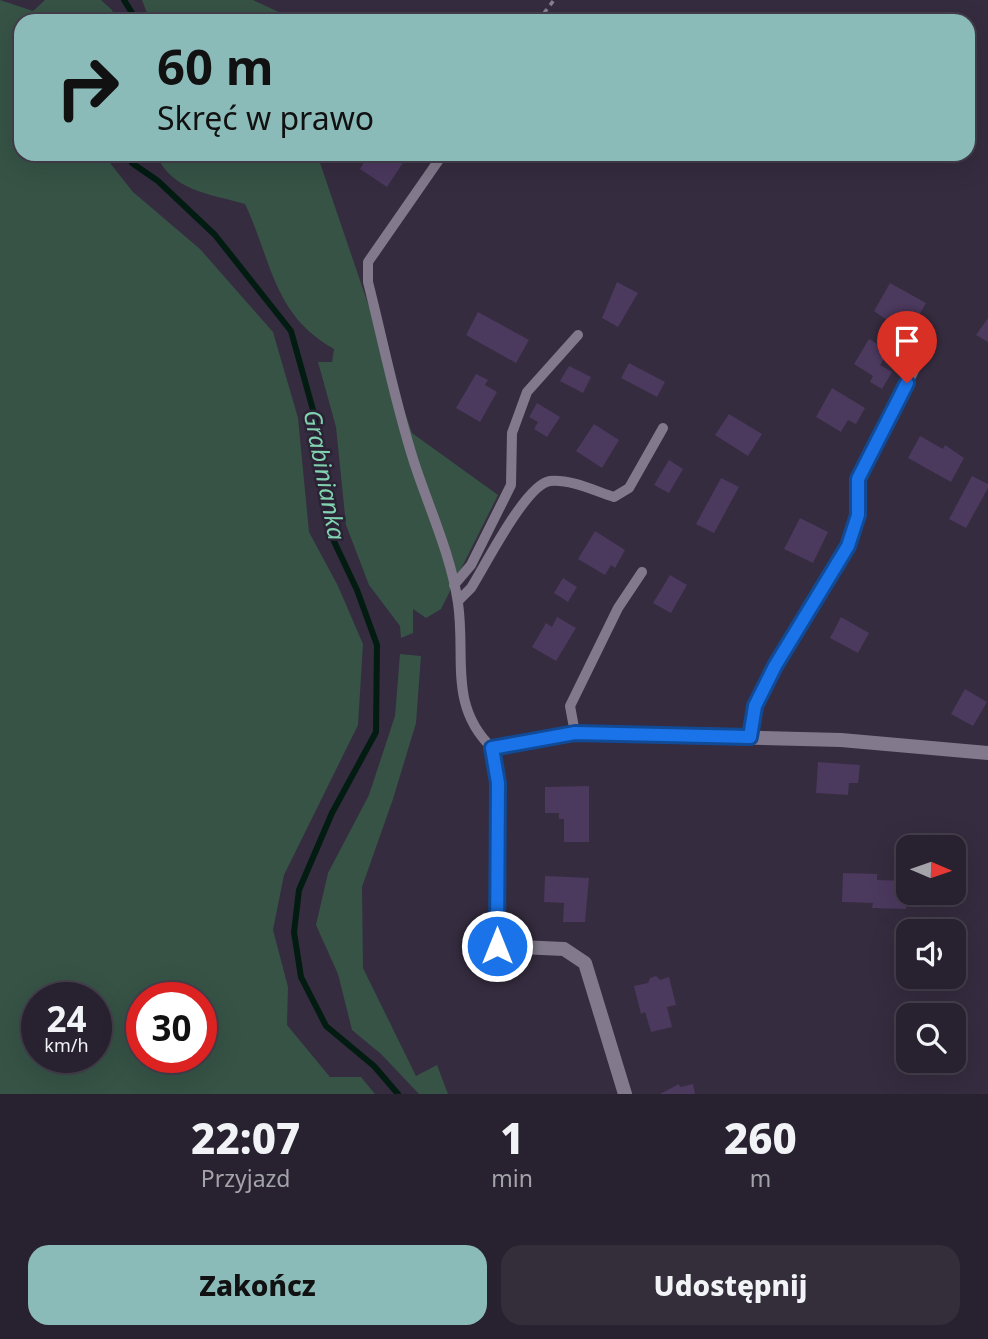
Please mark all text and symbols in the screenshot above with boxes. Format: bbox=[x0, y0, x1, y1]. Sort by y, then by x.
text: 60 m bbox=[157, 33, 274, 99]
icon: right bbox=[42, 42, 133, 133]
text: Skręć w prawo bbox=[157, 96, 374, 139]
pin bbox=[877, 311, 937, 383]
icon: arrive bbox=[888, 322, 926, 360]
water label: Grabinianka bbox=[297, 407, 354, 543]
north arrow bbox=[896, 835, 966, 905]
map controls bbox=[896, 835, 966, 1073]
position arrow bbox=[460, 909, 534, 983]
button: sound bbox=[896, 919, 966, 989]
speed limit sign: 30 bbox=[126, 982, 217, 1073]
text: 24 bbox=[46, 995, 87, 1042]
button: search bbox=[896, 1003, 966, 1073]
text: km/h bbox=[44, 1033, 89, 1057]
text: 22:07 bbox=[191, 1109, 300, 1166]
text: 1 bbox=[500, 1109, 524, 1166]
text: 260 bbox=[724, 1109, 797, 1166]
text: Przyjazd bbox=[201, 1162, 291, 1194]
text: min bbox=[491, 1162, 533, 1194]
text: m bbox=[750, 1162, 771, 1194]
button: Zakończ bbox=[28, 1245, 487, 1325]
button: Udostępnij bbox=[501, 1245, 960, 1325]

